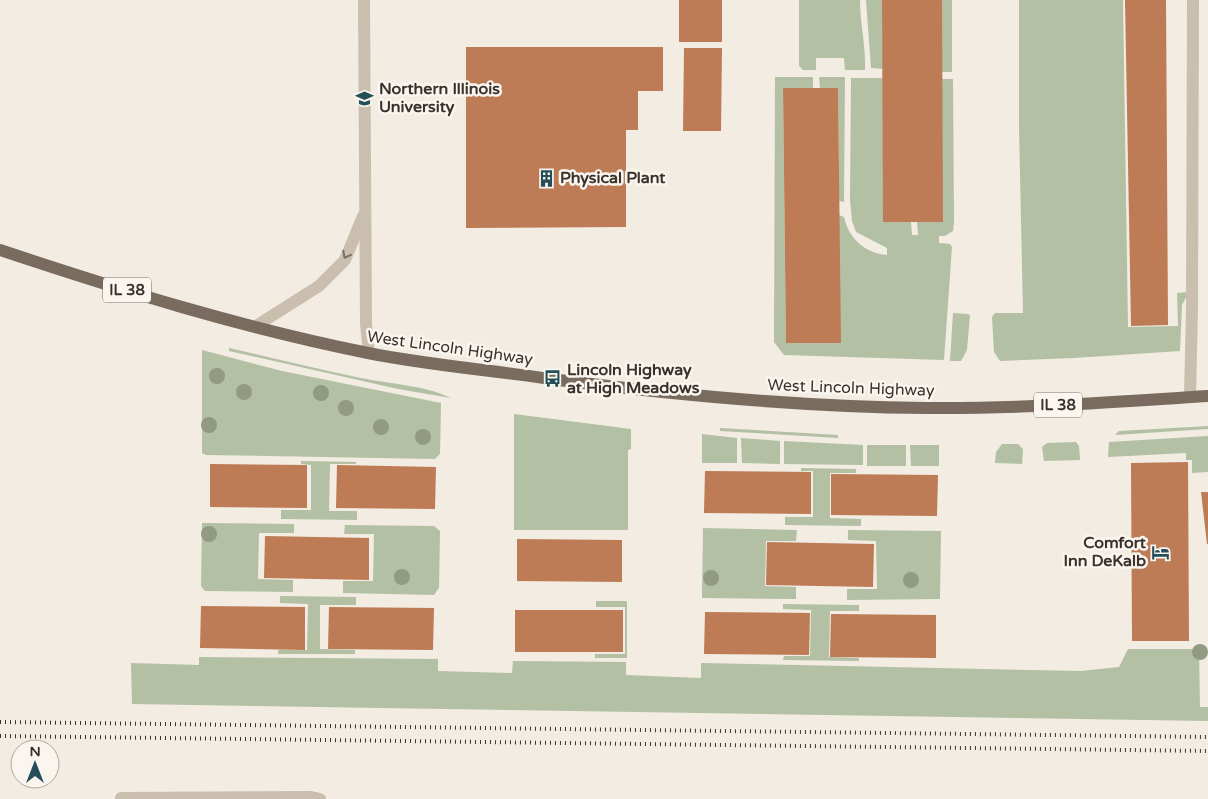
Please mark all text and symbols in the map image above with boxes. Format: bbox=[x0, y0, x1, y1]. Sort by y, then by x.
place label: Northern Illinois University bbox=[379, 79, 500, 117]
school or university icon: Northern Illinois University bbox=[355, 88, 375, 108]
building icon: Physical Plant bbox=[536, 168, 556, 188]
place label: Physical Plant bbox=[560, 168, 666, 188]
one-way arrow bbox=[342, 250, 352, 259]
road number: IL 38 bbox=[103, 278, 151, 302]
street label: West Lincoln Highway bbox=[366, 326, 534, 370]
place label: Lincoln Highway at High Meadows bbox=[567, 360, 700, 398]
bus stop icon: Lincoln Highway at High Meadows bbox=[543, 369, 563, 389]
street label: West Lincoln Highway bbox=[767, 375, 935, 401]
road number: IL 38 bbox=[1034, 392, 1082, 418]
place label: Comfort Inn DeKalb bbox=[1064, 533, 1147, 571]
hotel icon: Comfort Inn DeKalb bbox=[1150, 542, 1170, 562]
north arrow bbox=[10, 739, 60, 789]
text: N bbox=[29, 743, 41, 760]

